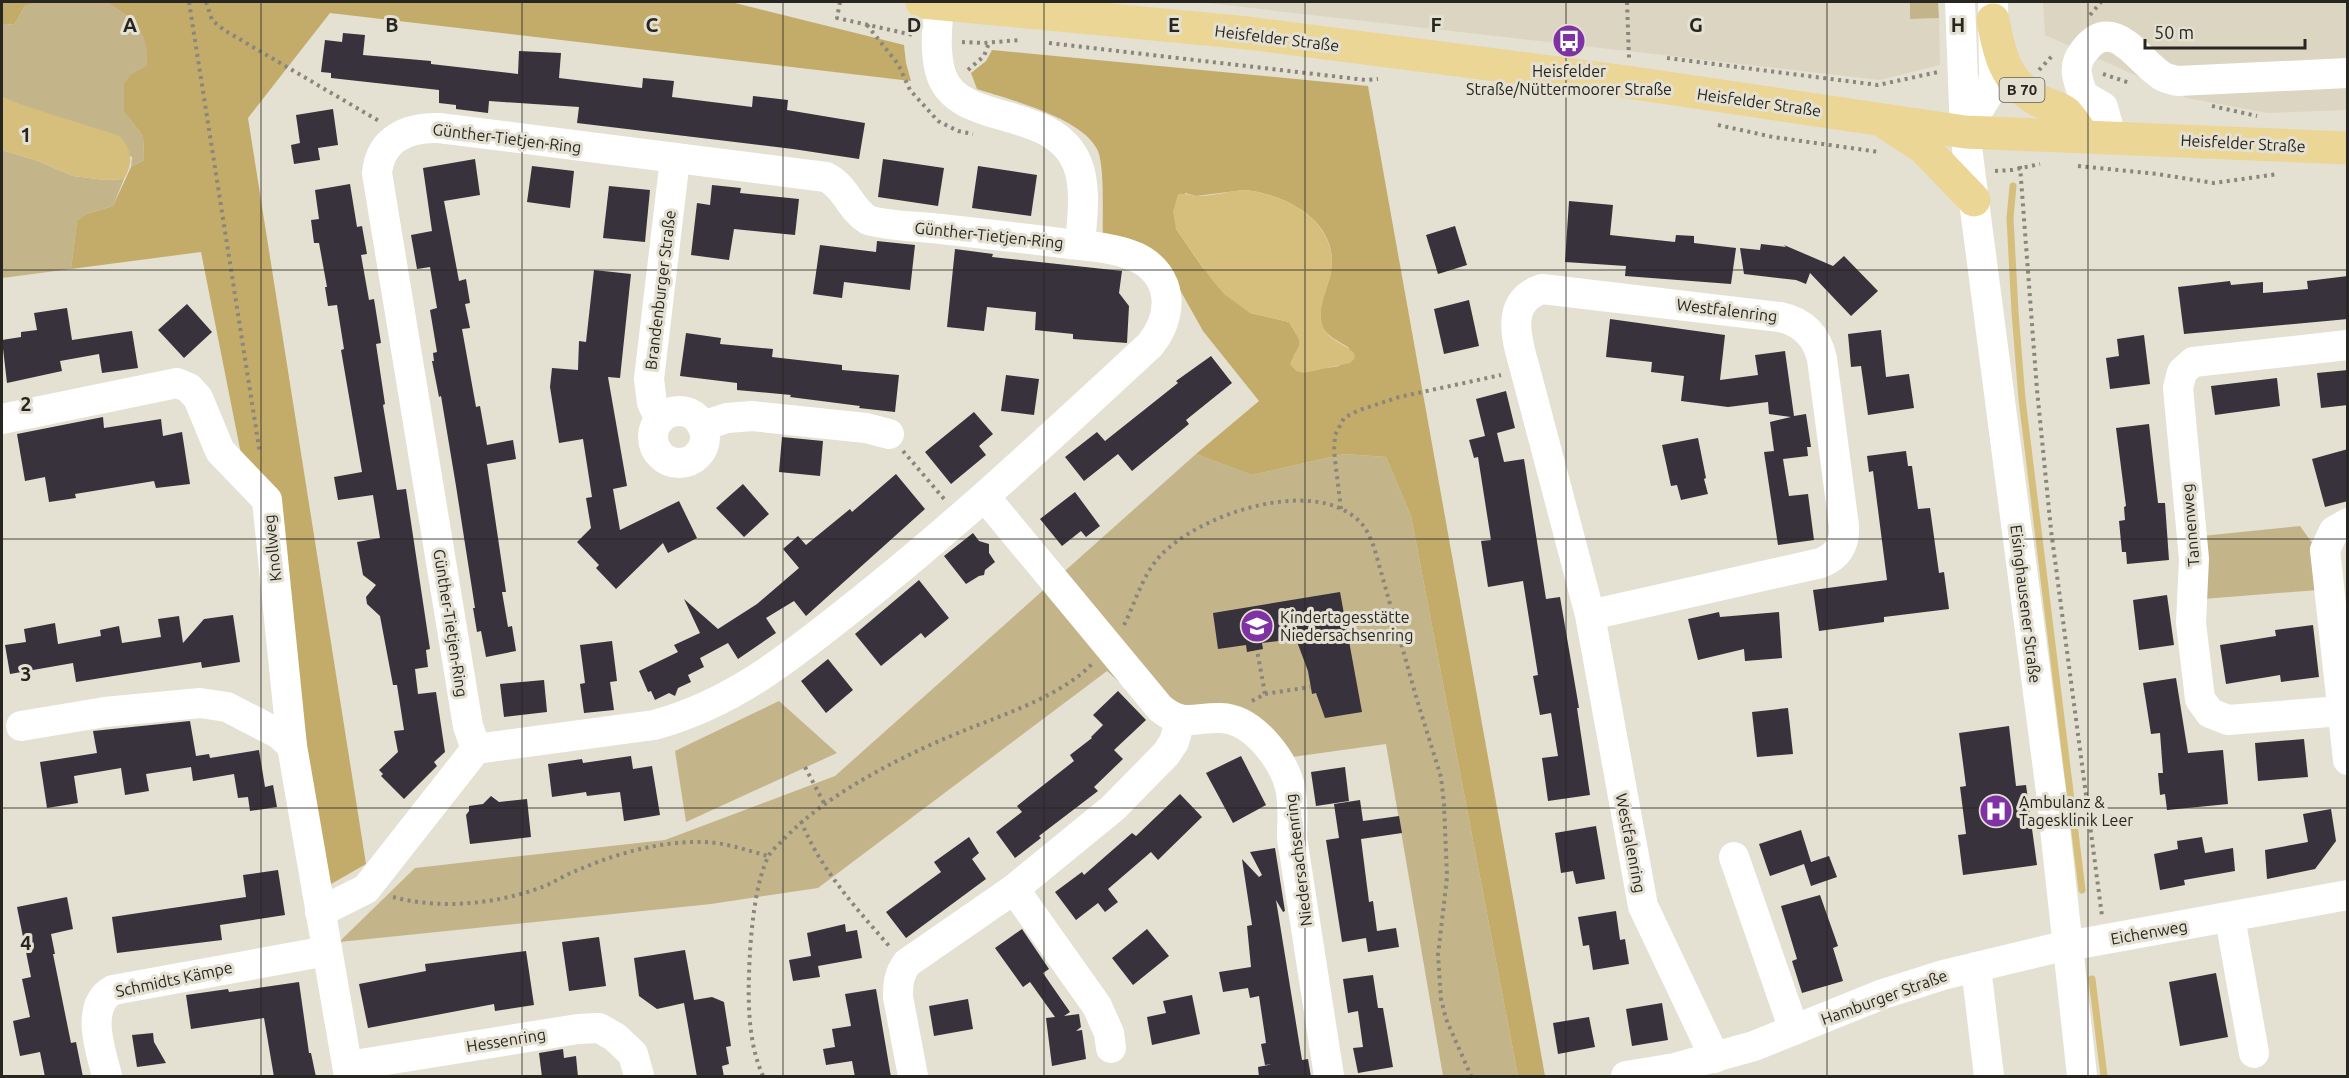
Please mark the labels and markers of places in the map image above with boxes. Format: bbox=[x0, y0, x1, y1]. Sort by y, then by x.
bus stop icon: Heisfelder Straße/Nüttermoorer Straße bbox=[1551, 23, 1587, 59]
place label: Heisfelder Straße/Nüttermoorer Straße bbox=[1466, 62, 1672, 98]
school or university icon: Kindertagesstätte Niedersachsenring bbox=[1239, 608, 1275, 644]
place label: Kindertagesstätte Niedersachsenring bbox=[1280, 608, 1413, 644]
hospital icon: Ambulanz & Tagesklinik Leer bbox=[1978, 793, 2014, 829]
place label: Ambulanz & Tagesklinik Leer bbox=[2019, 793, 2133, 829]

